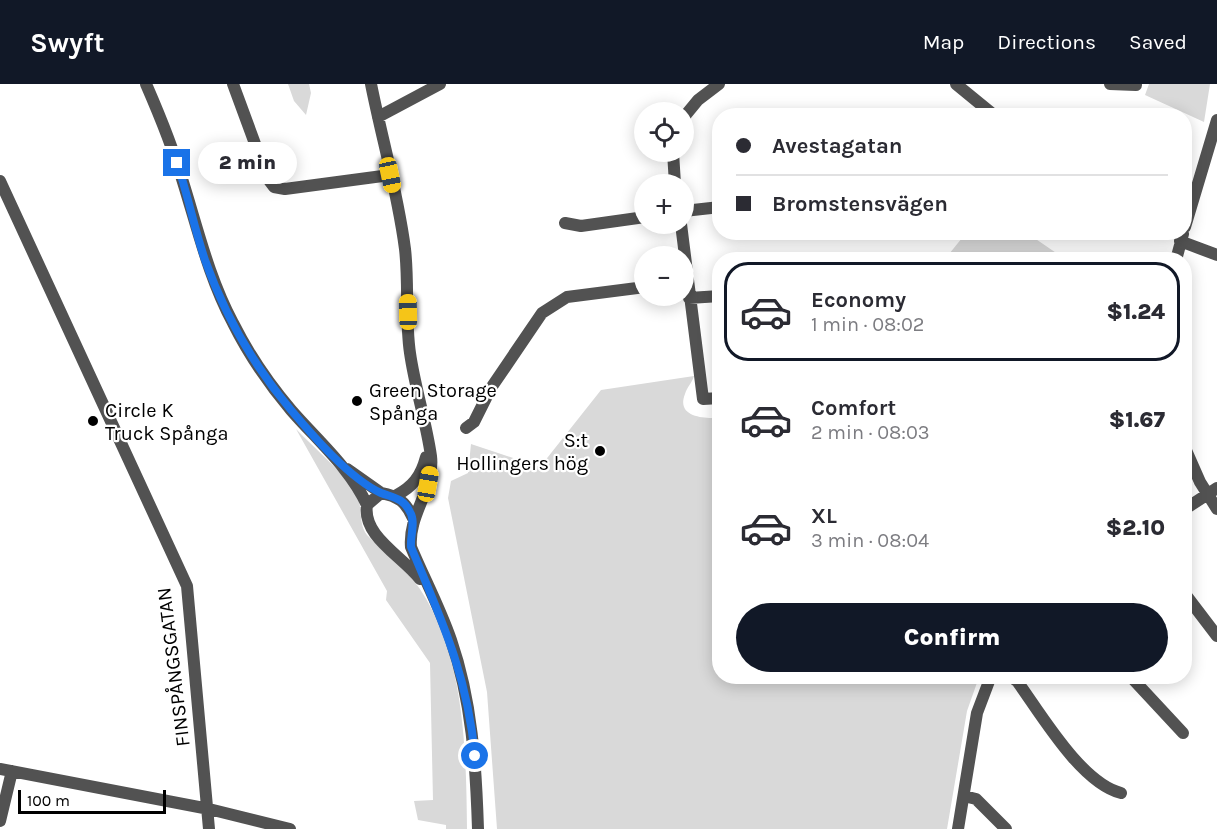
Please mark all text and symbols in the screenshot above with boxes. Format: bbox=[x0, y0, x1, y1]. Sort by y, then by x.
text: Swyft bbox=[30, 26, 105, 59]
text: Map bbox=[923, 30, 964, 54]
text: Directions bbox=[997, 30, 1096, 54]
text: Saved bbox=[1129, 30, 1187, 54]
map controls bbox=[634, 102, 694, 306]
button: locate bbox=[634, 102, 694, 162]
text: Avestagatan bbox=[772, 133, 902, 159]
callout: 2 min bbox=[198, 142, 297, 184]
route end bbox=[163, 149, 190, 176]
text: 2 min bbox=[219, 151, 276, 174]
car bbox=[377, 156, 403, 194]
button: + bbox=[634, 174, 694, 234]
text: Bromstensvägen bbox=[772, 191, 948, 217]
button: − bbox=[634, 246, 694, 306]
icon: car bbox=[739, 285, 793, 339]
text: Economy bbox=[811, 287, 906, 313]
car bbox=[399, 294, 417, 330]
text: $1.24 bbox=[1107, 299, 1165, 325]
text: 1 min · 08:02 bbox=[811, 313, 924, 336]
place label: Green Storage Spånga bbox=[369, 379, 497, 425]
icon: car bbox=[739, 393, 793, 447]
marker: Green Storage Spånga bbox=[350, 394, 364, 408]
text: Comfort bbox=[811, 395, 896, 421]
place label: Circle K Truck Spånga bbox=[105, 399, 228, 445]
text: $1.67 bbox=[1109, 407, 1165, 433]
marker: Circle K Truck Spånga bbox=[86, 414, 100, 428]
text: 2 min · 08:03 bbox=[811, 421, 930, 444]
place label: S:t Hollingers hög bbox=[456, 429, 588, 475]
marker: S:t Hollingers hög bbox=[593, 444, 607, 458]
car bbox=[416, 465, 440, 503]
icon: car bbox=[739, 501, 793, 555]
text: XL bbox=[811, 503, 837, 529]
text: $2.10 bbox=[1106, 515, 1165, 541]
text: 3 min · 08:04 bbox=[811, 529, 929, 552]
street label: FINSPÅNGSGATAN bbox=[152, 586, 195, 748]
button: Confirm bbox=[736, 603, 1168, 672]
route start bbox=[461, 742, 488, 769]
scale bar bbox=[18, 787, 166, 814]
text: 100 m bbox=[27, 791, 70, 810]

